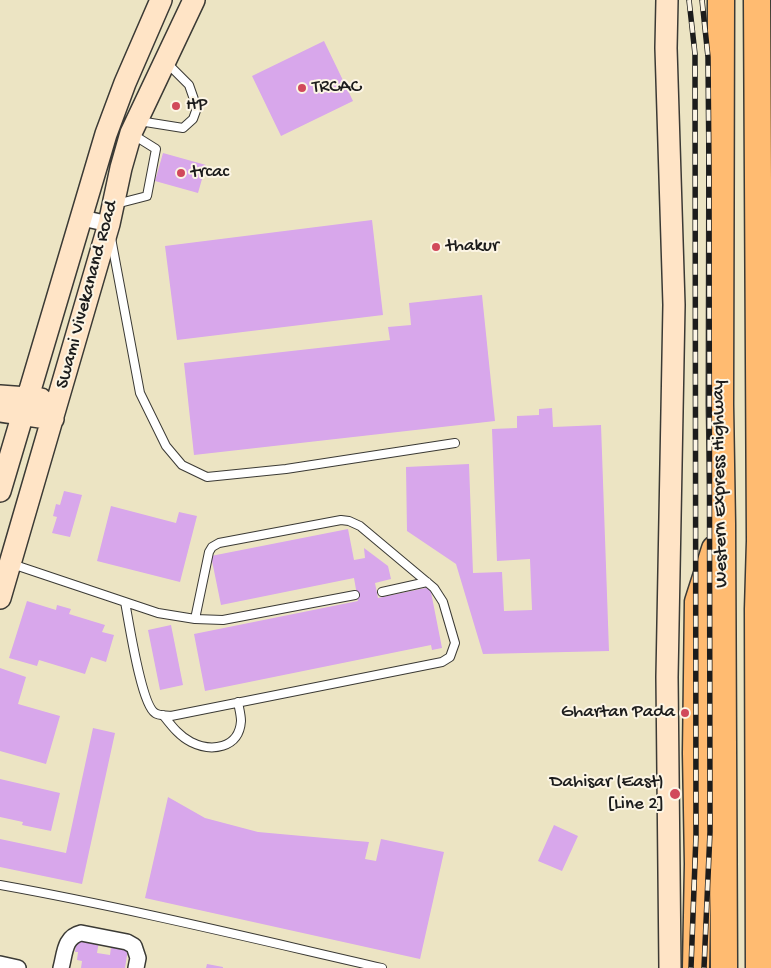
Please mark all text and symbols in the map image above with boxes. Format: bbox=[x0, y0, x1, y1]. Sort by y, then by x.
place label: TRCAC bbox=[312, 77, 361, 99]
marker: TRCAC bbox=[296, 82, 308, 94]
place label: HP bbox=[186, 95, 207, 117]
marker: HP bbox=[170, 100, 182, 112]
place label: trcac bbox=[191, 162, 229, 184]
marker: trcac bbox=[175, 167, 187, 179]
street label: Swami Vivekanand Road bbox=[52, 198, 124, 392]
place label: thakur bbox=[446, 236, 499, 258]
marker: thakur bbox=[430, 241, 442, 253]
street label: Western Express Highway bbox=[708, 380, 734, 588]
place label: Ghartan Pada bbox=[561, 702, 675, 724]
marker: Ghartan Pada bbox=[679, 707, 691, 719]
place label: Dahisar (East) [Line 2] bbox=[550, 772, 664, 816]
marker: Dahisar (East) [Line 2] bbox=[668, 787, 682, 801]

